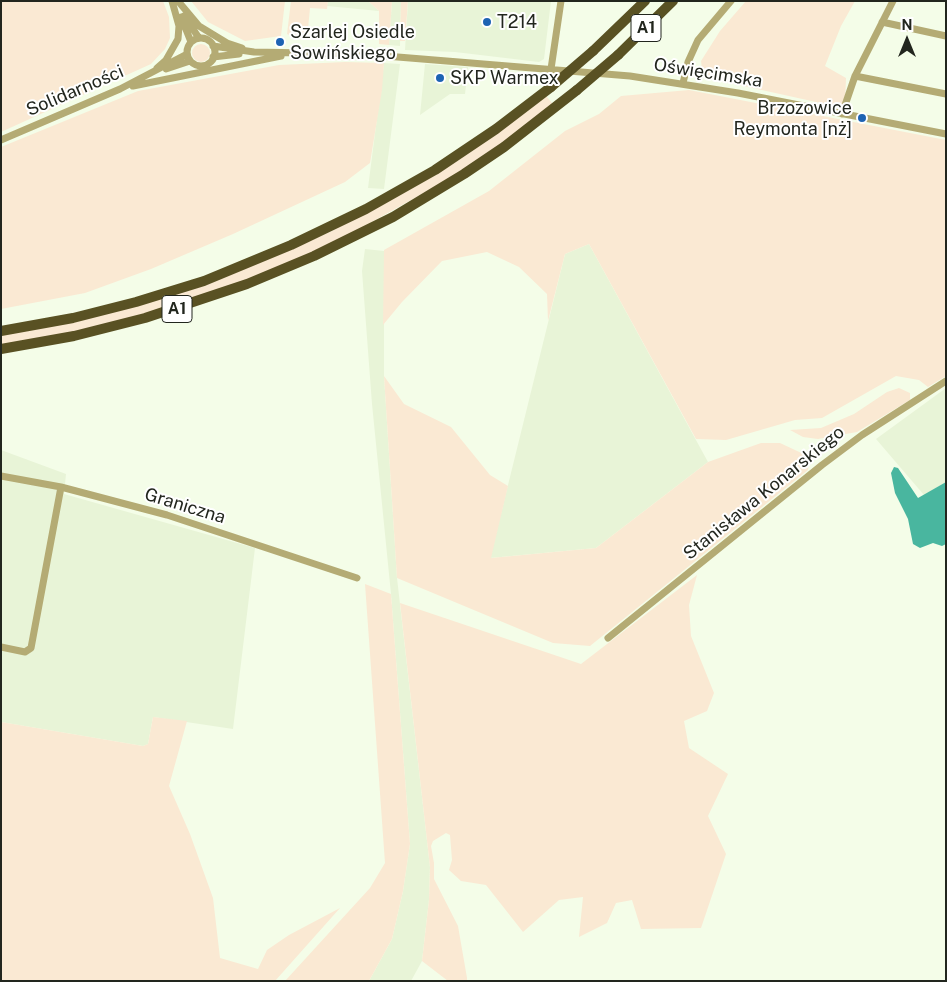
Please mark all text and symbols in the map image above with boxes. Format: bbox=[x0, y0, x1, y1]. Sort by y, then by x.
place label: T214 bbox=[497, 11, 537, 33]
road number: A1 bbox=[631, 14, 661, 42]
north arrow bbox=[882, 15, 932, 65]
marker: T214 bbox=[481, 16, 493, 28]
text: N bbox=[902, 17, 912, 33]
place label: Szarlej Osiedle Sowińskiego bbox=[290, 21, 415, 64]
marker: Szarlej Osiedle Sowińskiego bbox=[274, 36, 286, 48]
street label: Oświęcimska bbox=[652, 54, 764, 92]
street label: Solidarności bbox=[23, 61, 127, 121]
place label: SKP Warmex bbox=[450, 67, 559, 89]
marker: SKP Warmex bbox=[434, 72, 446, 84]
place label: Brzozowice Reymonta [nż] bbox=[733, 97, 852, 140]
marker: Brzozowice Reymonta [nż] bbox=[856, 112, 868, 124]
road number: A1 bbox=[162, 296, 192, 322]
street label: Stanisława Konarskiego bbox=[679, 421, 849, 565]
street label: Graniczna bbox=[142, 484, 228, 528]

